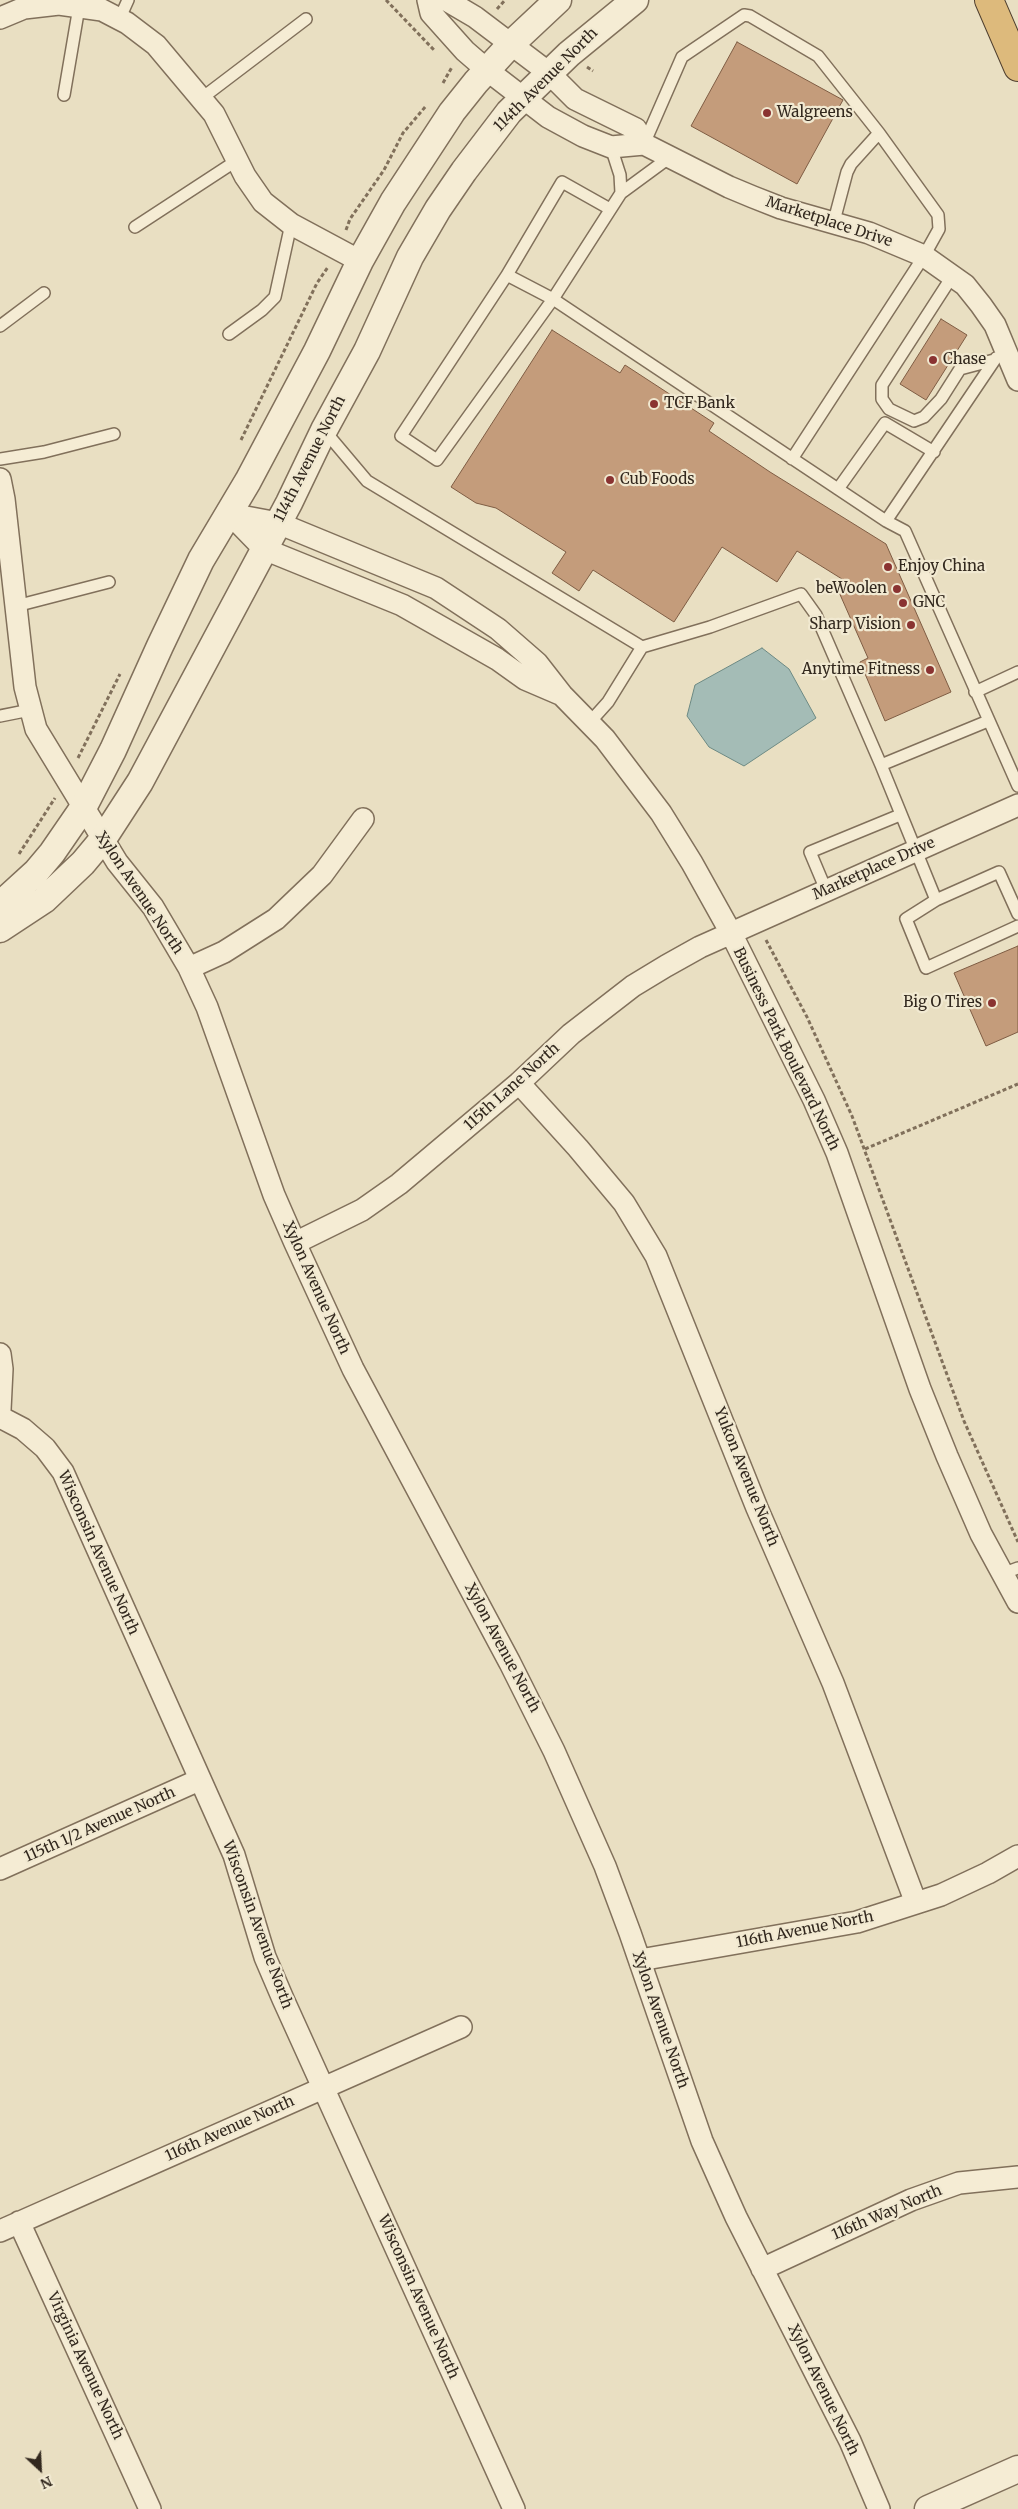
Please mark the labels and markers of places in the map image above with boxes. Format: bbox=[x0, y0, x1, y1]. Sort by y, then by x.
place label: Walgreens bbox=[777, 104, 853, 122]
marker: Walgreens bbox=[761, 107, 773, 119]
place label: Chase bbox=[943, 351, 986, 369]
marker: Chase bbox=[927, 354, 939, 366]
place label: TCF Bank bbox=[664, 395, 735, 413]
marker: TCF Bank bbox=[648, 398, 660, 410]
place label: Cub Foods bbox=[620, 471, 695, 489]
marker: Cub Foods bbox=[604, 474, 616, 486]
place label: Enjoy China bbox=[898, 558, 985, 576]
marker: Enjoy China bbox=[882, 561, 894, 573]
place label: beWoolen bbox=[816, 580, 887, 598]
marker: beWoolen bbox=[891, 583, 903, 595]
place label: GNC bbox=[913, 594, 945, 612]
marker: GNC bbox=[897, 597, 909, 609]
place label: Sharp Vision bbox=[809, 616, 901, 634]
marker: Sharp Vision bbox=[905, 619, 917, 631]
place label: Anytime Fitness bbox=[802, 661, 920, 679]
marker: Anytime Fitness bbox=[924, 664, 936, 676]
place label: Big O Tires bbox=[903, 994, 982, 1012]
marker: Big O Tires bbox=[986, 997, 998, 1009]

